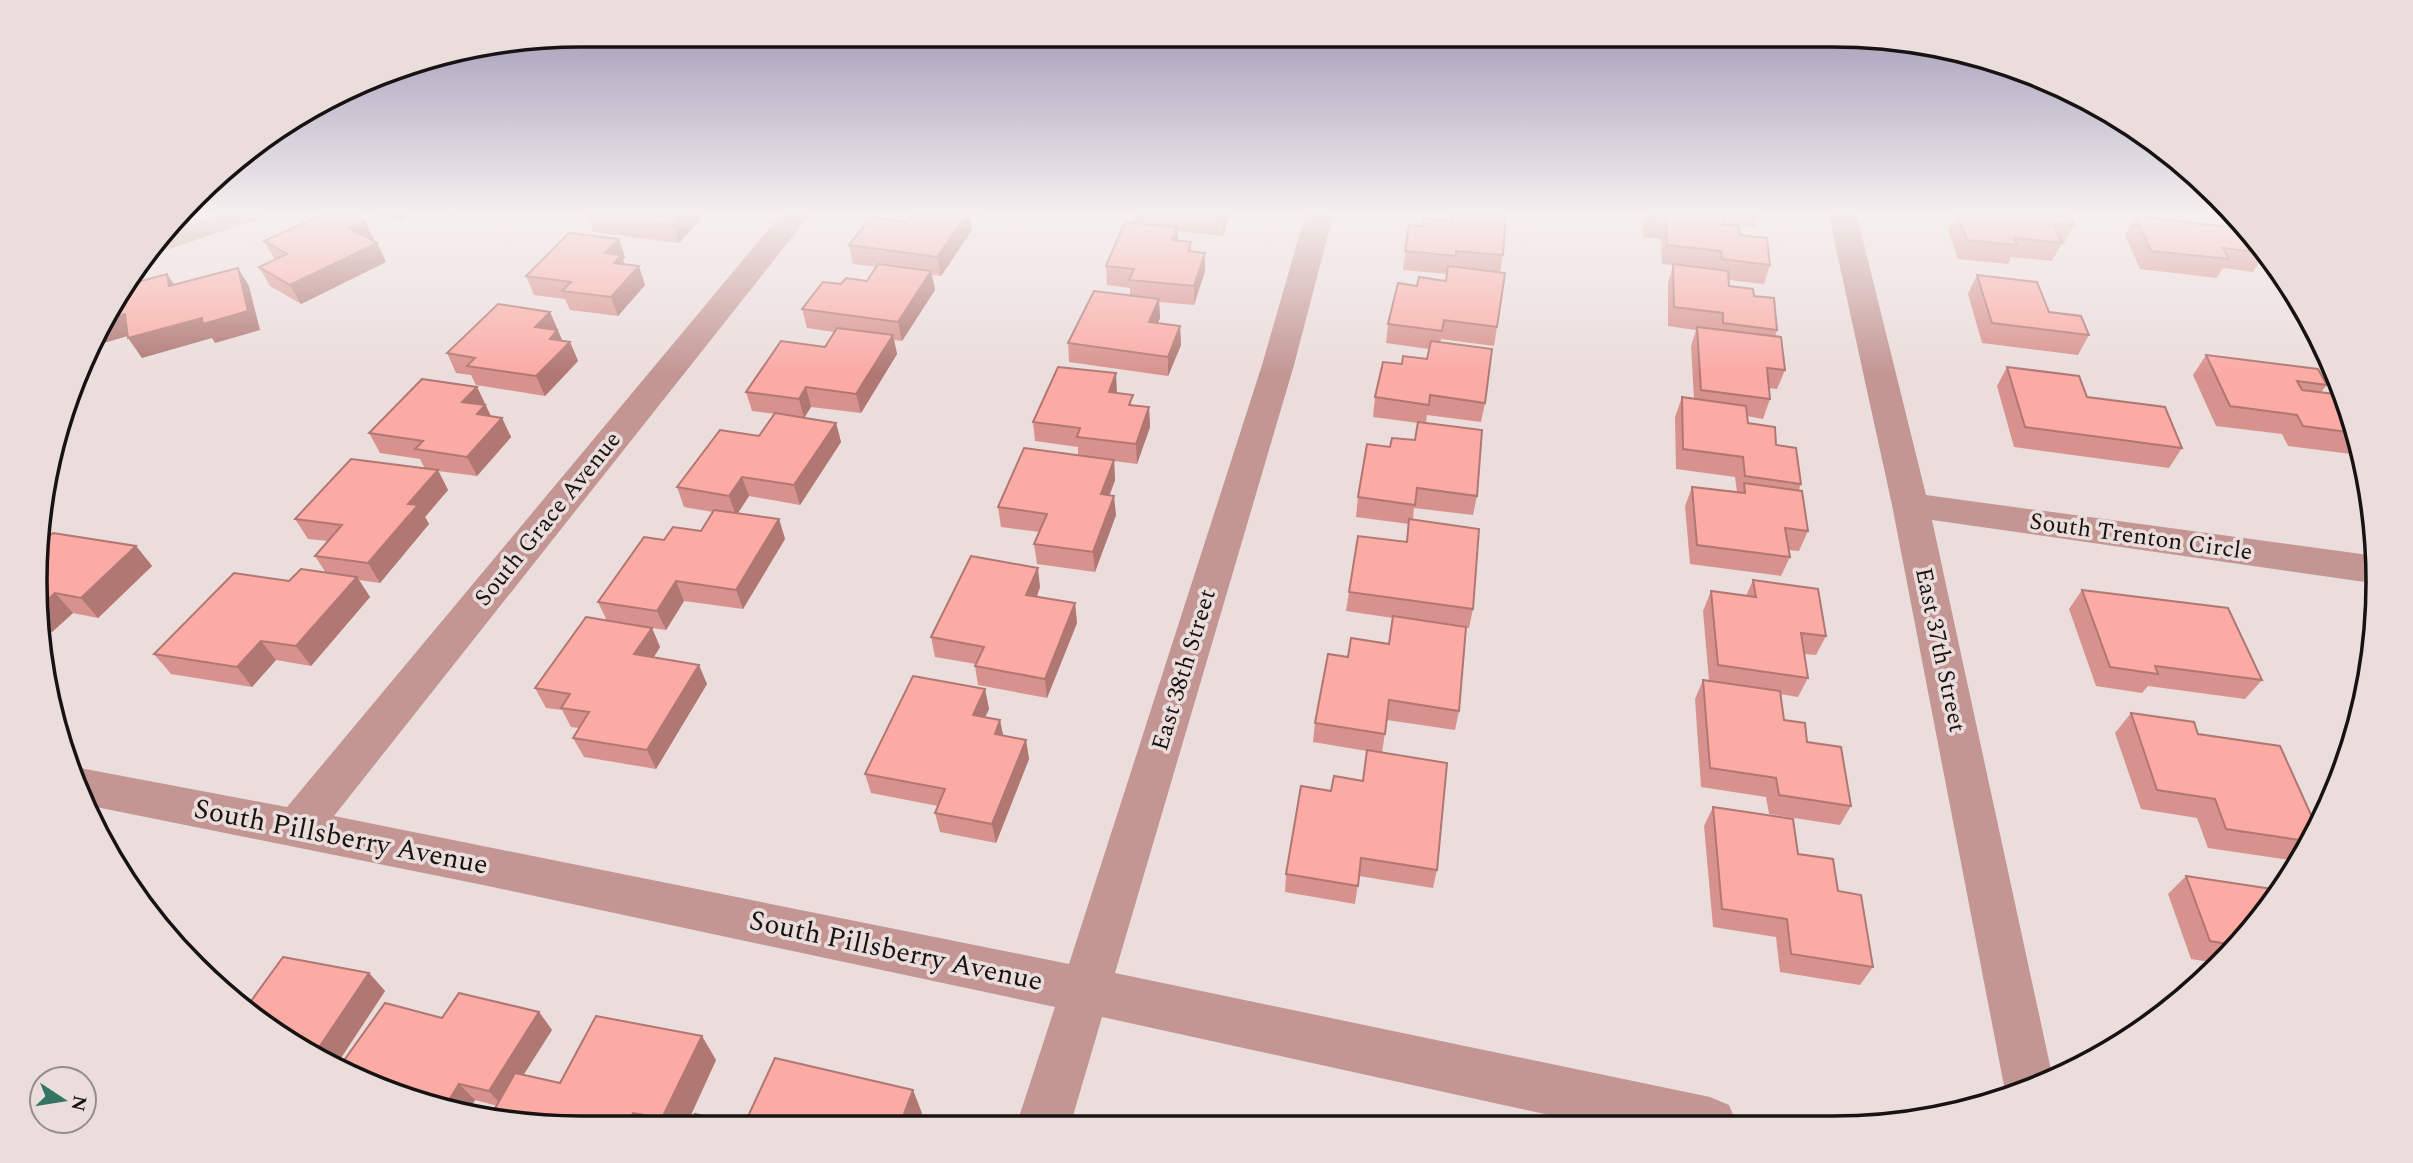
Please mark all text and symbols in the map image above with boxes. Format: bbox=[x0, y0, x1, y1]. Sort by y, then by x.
street label: South Grace Avenue bbox=[466, 424, 630, 614]
street label: South Trenton Circle bbox=[2027, 504, 2255, 570]
street label: East 37th Street bbox=[1905, 564, 1975, 736]
street label: East 38th Street bbox=[1142, 585, 1226, 755]
street label: South Pillsberry Avenue bbox=[190, 787, 492, 887]
street label: South Pillsberry Avenue bbox=[745, 899, 1047, 1003]
north arrow bbox=[28, 1065, 98, 1135]
text: N bbox=[62, 1093, 94, 1114]

